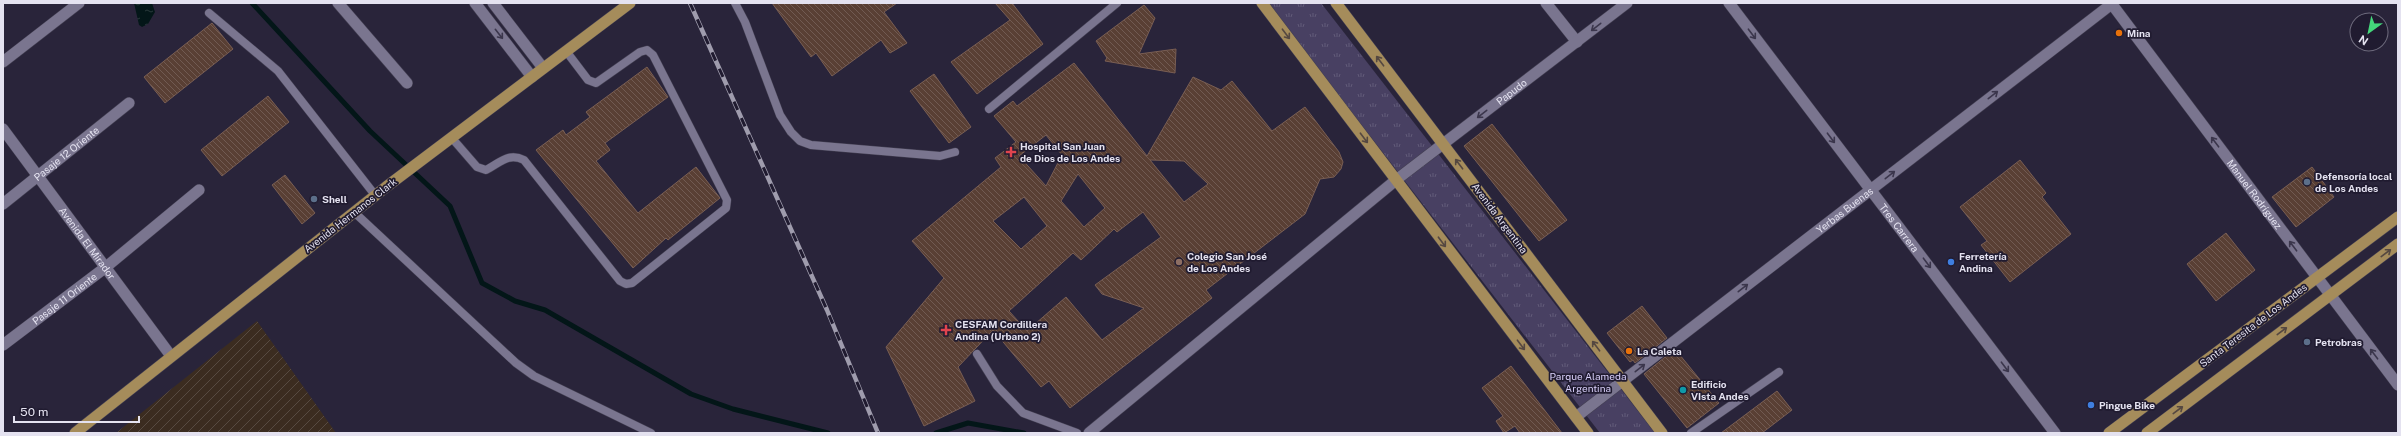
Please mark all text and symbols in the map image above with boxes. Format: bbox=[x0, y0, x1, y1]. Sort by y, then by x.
north arrow bbox=[2349, 12, 2389, 52]
one-way arrow bbox=[1591, 22, 1602, 31]
place label: Mina bbox=[2127, 27, 2151, 39]
one-way arrow bbox=[494, 28, 503, 39]
one-way arrow bbox=[1748, 28, 1757, 39]
marker: Mina bbox=[2114, 28, 2124, 38]
one-way arrow bbox=[1281, 29, 1290, 40]
text: N bbox=[2357, 33, 2370, 48]
one-way arrow bbox=[1376, 55, 1385, 66]
street label: Papudo bbox=[1494, 76, 1529, 107]
one-way arrow bbox=[1988, 91, 1999, 100]
one-way arrow bbox=[1476, 110, 1487, 119]
street label: Pasaje 12 Oriente bbox=[31, 123, 101, 183]
one-way arrow bbox=[1360, 132, 1368, 143]
one-way arrow bbox=[1827, 132, 1835, 143]
one-way arrow bbox=[2211, 136, 2219, 147]
place label: Hospital San Juan de Dios de Los Andes bbox=[1020, 140, 1120, 164]
marker: Hospital San Juan de Dios de Los Andes bbox=[1005, 146, 1017, 158]
street label: Manuel Rodríguez bbox=[2225, 157, 2285, 231]
one-way arrow bbox=[1455, 159, 1464, 170]
one-way arrow bbox=[1885, 170, 1896, 179]
place label: Defensoría local de Los Andes bbox=[2315, 170, 2392, 194]
street label: Avenida Hermanos Clark bbox=[301, 175, 399, 255]
marker: Defensoría local de Los Andes bbox=[2302, 177, 2312, 187]
street label: Avenida Argentina bbox=[1470, 180, 1530, 256]
street label: Yerbas Buenas bbox=[1814, 184, 1875, 236]
place label: Shell bbox=[322, 193, 347, 205]
marker: Shell bbox=[309, 194, 319, 204]
street label: Tres Carrera bbox=[1877, 201, 1922, 254]
street label: Avenida El Mirador bbox=[57, 205, 118, 282]
one-way arrow bbox=[1438, 236, 1447, 247]
one-way arrow bbox=[2289, 240, 2297, 251]
one-way arrow bbox=[2380, 249, 2391, 257]
place label: Colegio San José de Los Andes bbox=[1187, 250, 1267, 274]
place label: Ferretería Andina bbox=[1959, 250, 2007, 274]
marker: Colegio San José de Los Andes bbox=[1174, 257, 1184, 267]
marker: Ferretería Andina bbox=[1946, 257, 1956, 267]
one-way arrow bbox=[1922, 258, 1931, 269]
street label: Pasaje 11 Oriente bbox=[30, 270, 99, 327]
street label: Santa Teresita de Los Andes bbox=[2197, 281, 2309, 369]
one-way arrow bbox=[1738, 284, 1749, 293]
place label: CESFAM Cordillera Andina (Urbano 2) bbox=[955, 318, 1047, 342]
marker: CESFAM Cordillera Andina (Urbano 2) bbox=[940, 324, 952, 336]
one-way arrow bbox=[2276, 327, 2287, 336]
place label: Petrobras bbox=[2315, 336, 2362, 348]
marker: Petrobras bbox=[2302, 337, 2312, 347]
one-way arrow bbox=[1517, 339, 1525, 350]
one-way arrow bbox=[1592, 341, 1601, 352]
place label: La Caleta bbox=[1637, 345, 1682, 357]
marker: La Caleta bbox=[1624, 346, 1634, 356]
one-way arrow bbox=[2370, 349, 2379, 360]
one-way arrow bbox=[2001, 361, 2009, 372]
one-way arrow bbox=[1635, 364, 1646, 372]
park label: Parque Alameda Argentina bbox=[1550, 370, 1626, 394]
place label: Edificio VIsta Andes bbox=[1691, 378, 1749, 402]
marker: Edificio VIsta Andes bbox=[1678, 385, 1688, 395]
scale bar bbox=[14, 398, 139, 424]
place label: Pingue Bike bbox=[2099, 399, 2155, 411]
marker: Pingue Bike bbox=[2086, 400, 2096, 410]
text: 50 m bbox=[20, 405, 48, 419]
one-way arrow bbox=[2173, 405, 2184, 414]

